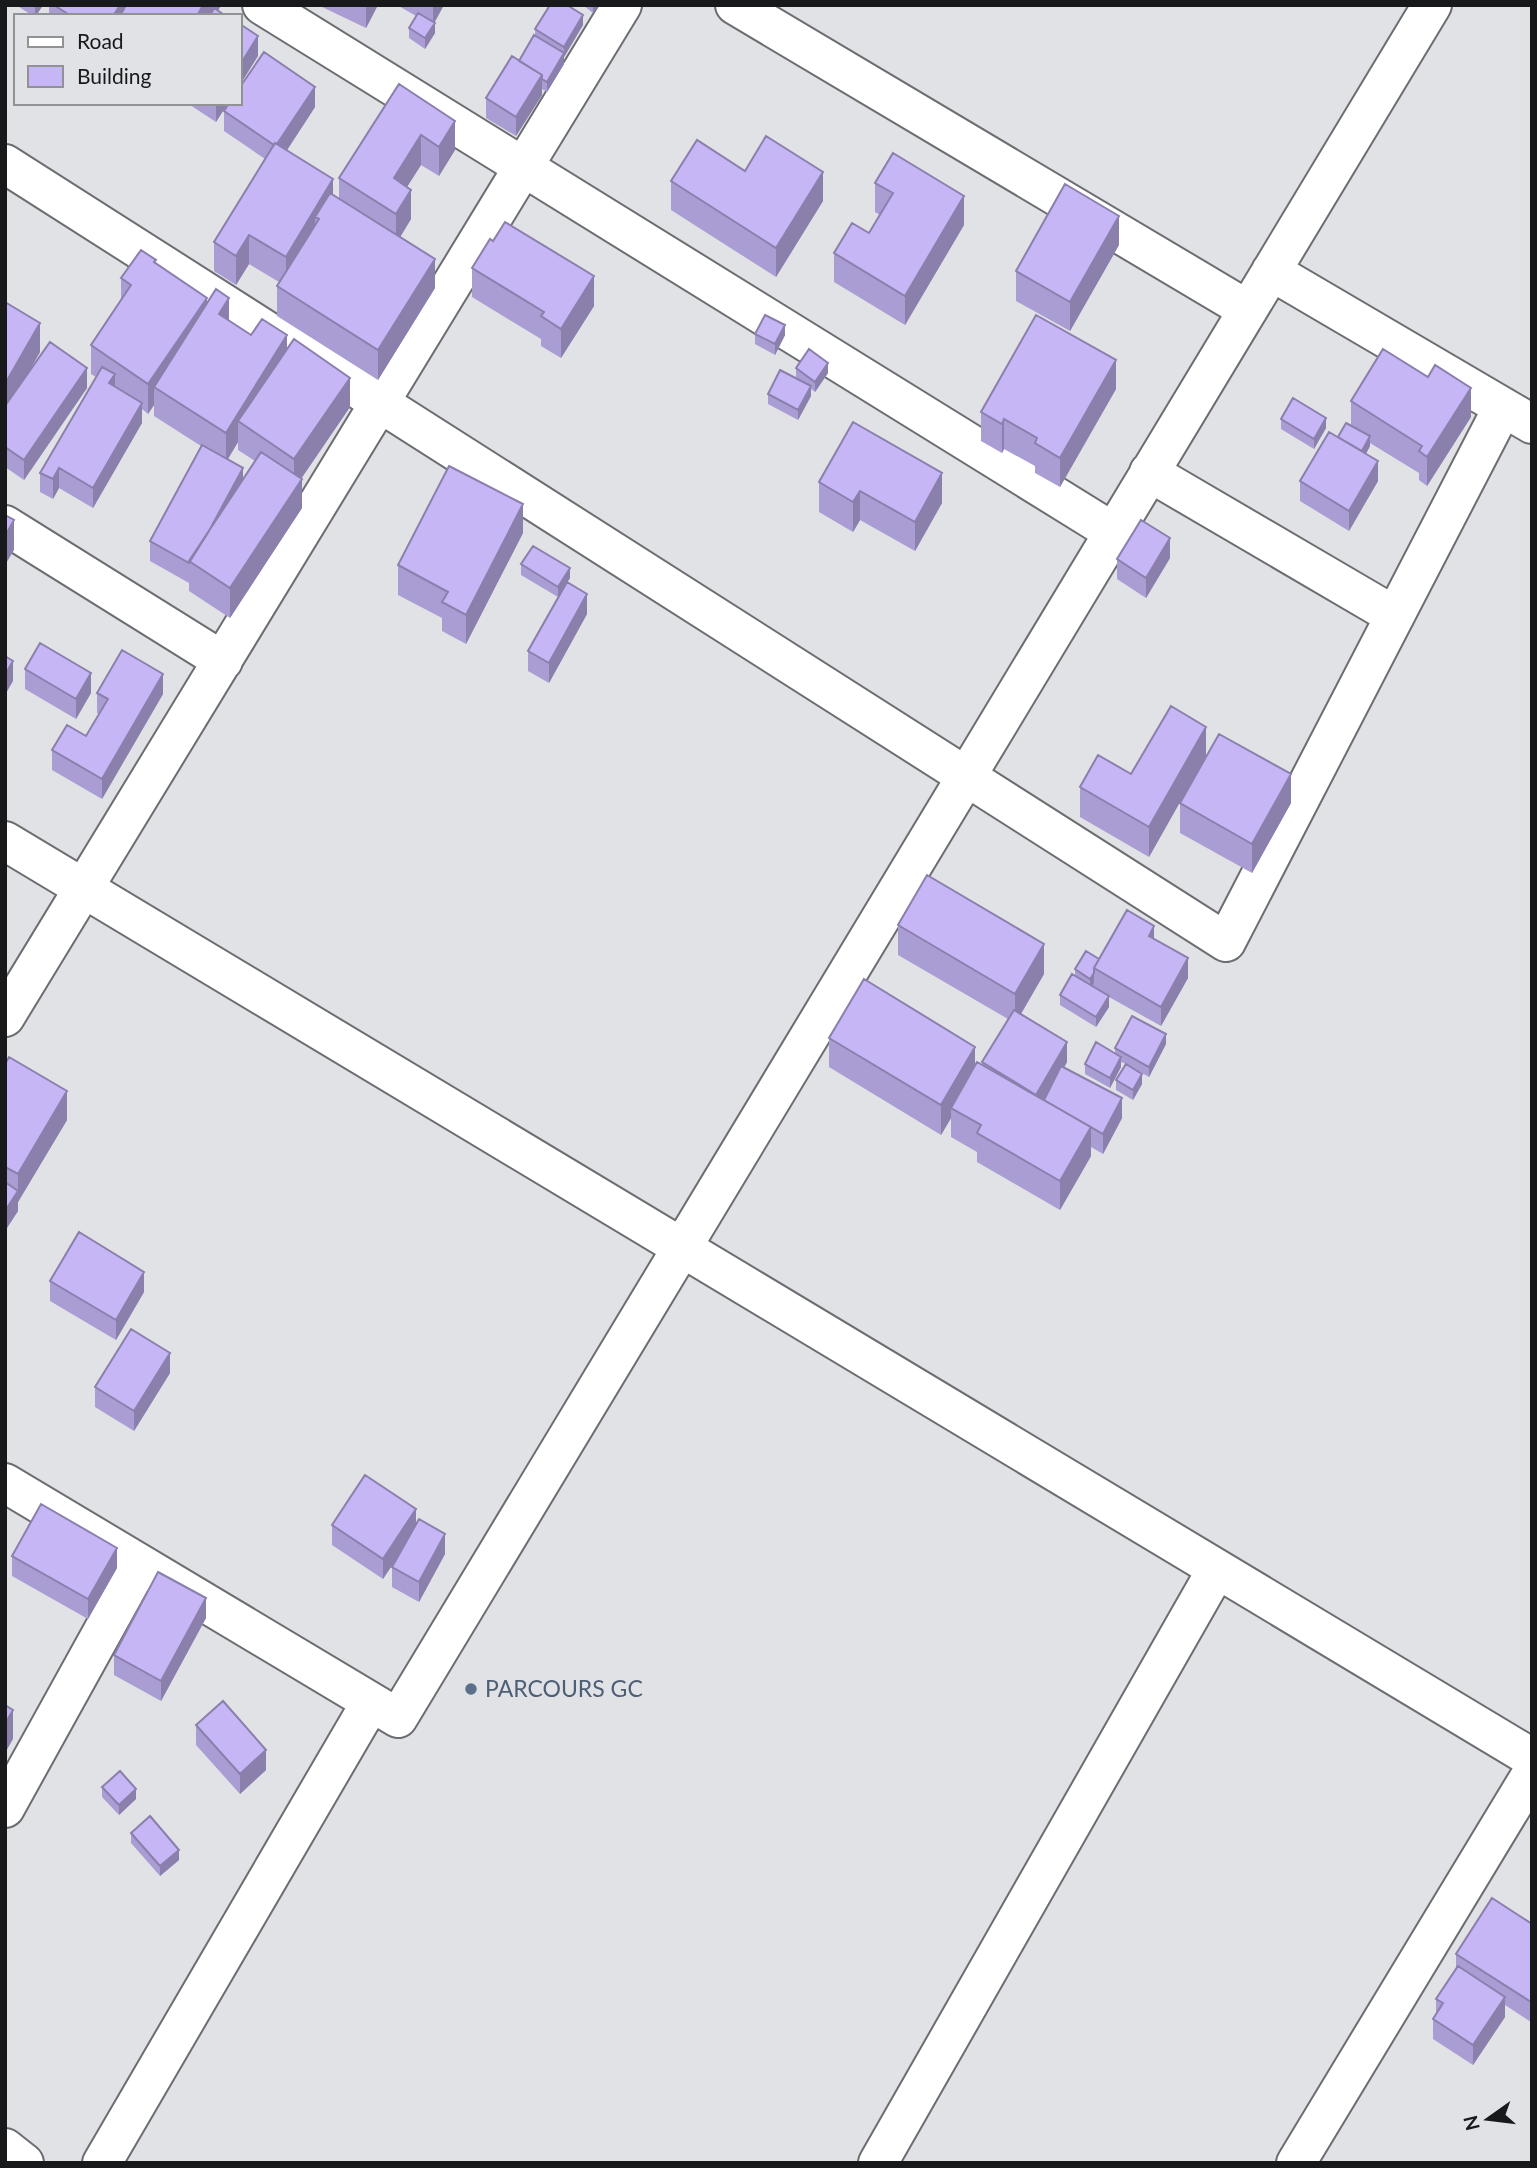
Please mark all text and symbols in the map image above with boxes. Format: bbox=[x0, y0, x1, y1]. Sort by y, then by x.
legend bbox=[14, 14, 242, 105]
text: Road bbox=[77, 28, 124, 53]
text: Building bbox=[77, 63, 152, 88]
place label: PARCOURS GC bbox=[485, 1674, 643, 1702]
marker: PARCOURS GC bbox=[463, 1681, 479, 1697]
north arrow bbox=[1453, 2084, 1523, 2154]
text: N bbox=[1458, 2113, 1484, 2133]

